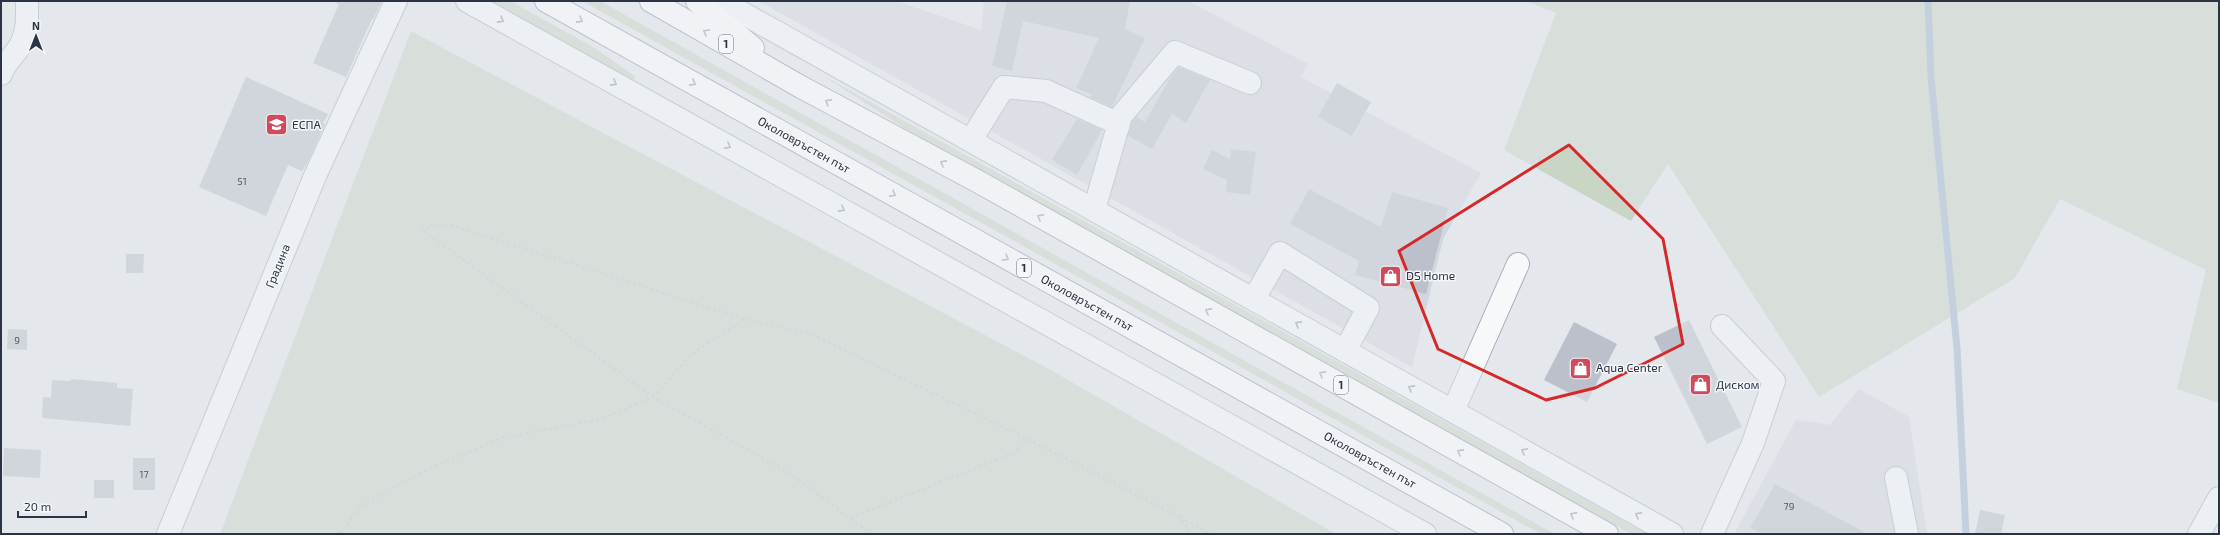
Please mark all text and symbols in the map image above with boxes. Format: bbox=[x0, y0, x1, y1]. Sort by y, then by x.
one-way arrow bbox=[497, 15, 504, 23]
one-way arrow bbox=[576, 15, 583, 23]
north arrow bbox=[16, 16, 56, 56]
text: N bbox=[32, 19, 40, 32]
one-way arrow bbox=[703, 30, 710, 37]
road number: 1 bbox=[719, 35, 733, 53]
one-way arrow bbox=[610, 79, 618, 86]
one-way arrow bbox=[689, 79, 697, 86]
one-way arrow bbox=[825, 99, 832, 106]
school or university icon: ЕСПА bbox=[264, 112, 290, 138]
street label: Околовръстен път bbox=[756, 113, 853, 175]
place label: ЕСПА bbox=[292, 117, 322, 131]
one-way arrow bbox=[724, 142, 731, 149]
one-way arrow bbox=[939, 160, 947, 168]
house number: 51 bbox=[237, 175, 247, 187]
one-way arrow bbox=[889, 190, 896, 197]
one-way arrow bbox=[838, 205, 845, 212]
one-way arrow bbox=[1037, 214, 1044, 222]
street label: Градина bbox=[262, 242, 292, 290]
one-way arrow bbox=[1002, 253, 1009, 260]
road number: 1 bbox=[1017, 259, 1031, 277]
shop icon: DS Home bbox=[1378, 263, 1404, 289]
place label: DS Home bbox=[1406, 268, 1455, 282]
street label: Околовръстен път bbox=[1039, 271, 1136, 333]
one-way arrow bbox=[1205, 308, 1212, 316]
one-way arrow bbox=[1295, 321, 1302, 329]
house number: 9 bbox=[14, 334, 20, 346]
shop icon: Aqua Center bbox=[1567, 355, 1593, 381]
place label: Aqua Center bbox=[1596, 360, 1663, 374]
one-way arrow bbox=[1319, 372, 1326, 379]
shop icon: Диском bbox=[1688, 372, 1714, 398]
road number: 1 bbox=[1334, 376, 1348, 394]
place label: Диском bbox=[1716, 377, 1760, 391]
one-way arrow bbox=[1408, 385, 1415, 392]
street label: Околовръстен път bbox=[1322, 428, 1419, 490]
one-way arrow bbox=[1457, 449, 1464, 456]
one-way arrow bbox=[1521, 449, 1528, 456]
house number: 17 bbox=[139, 468, 149, 480]
scale bar bbox=[18, 493, 86, 519]
text: 20 m bbox=[24, 499, 51, 513]
house number: 79 bbox=[1784, 500, 1795, 512]
one-way arrow bbox=[1570, 512, 1577, 520]
one-way arrow bbox=[1635, 512, 1642, 520]

